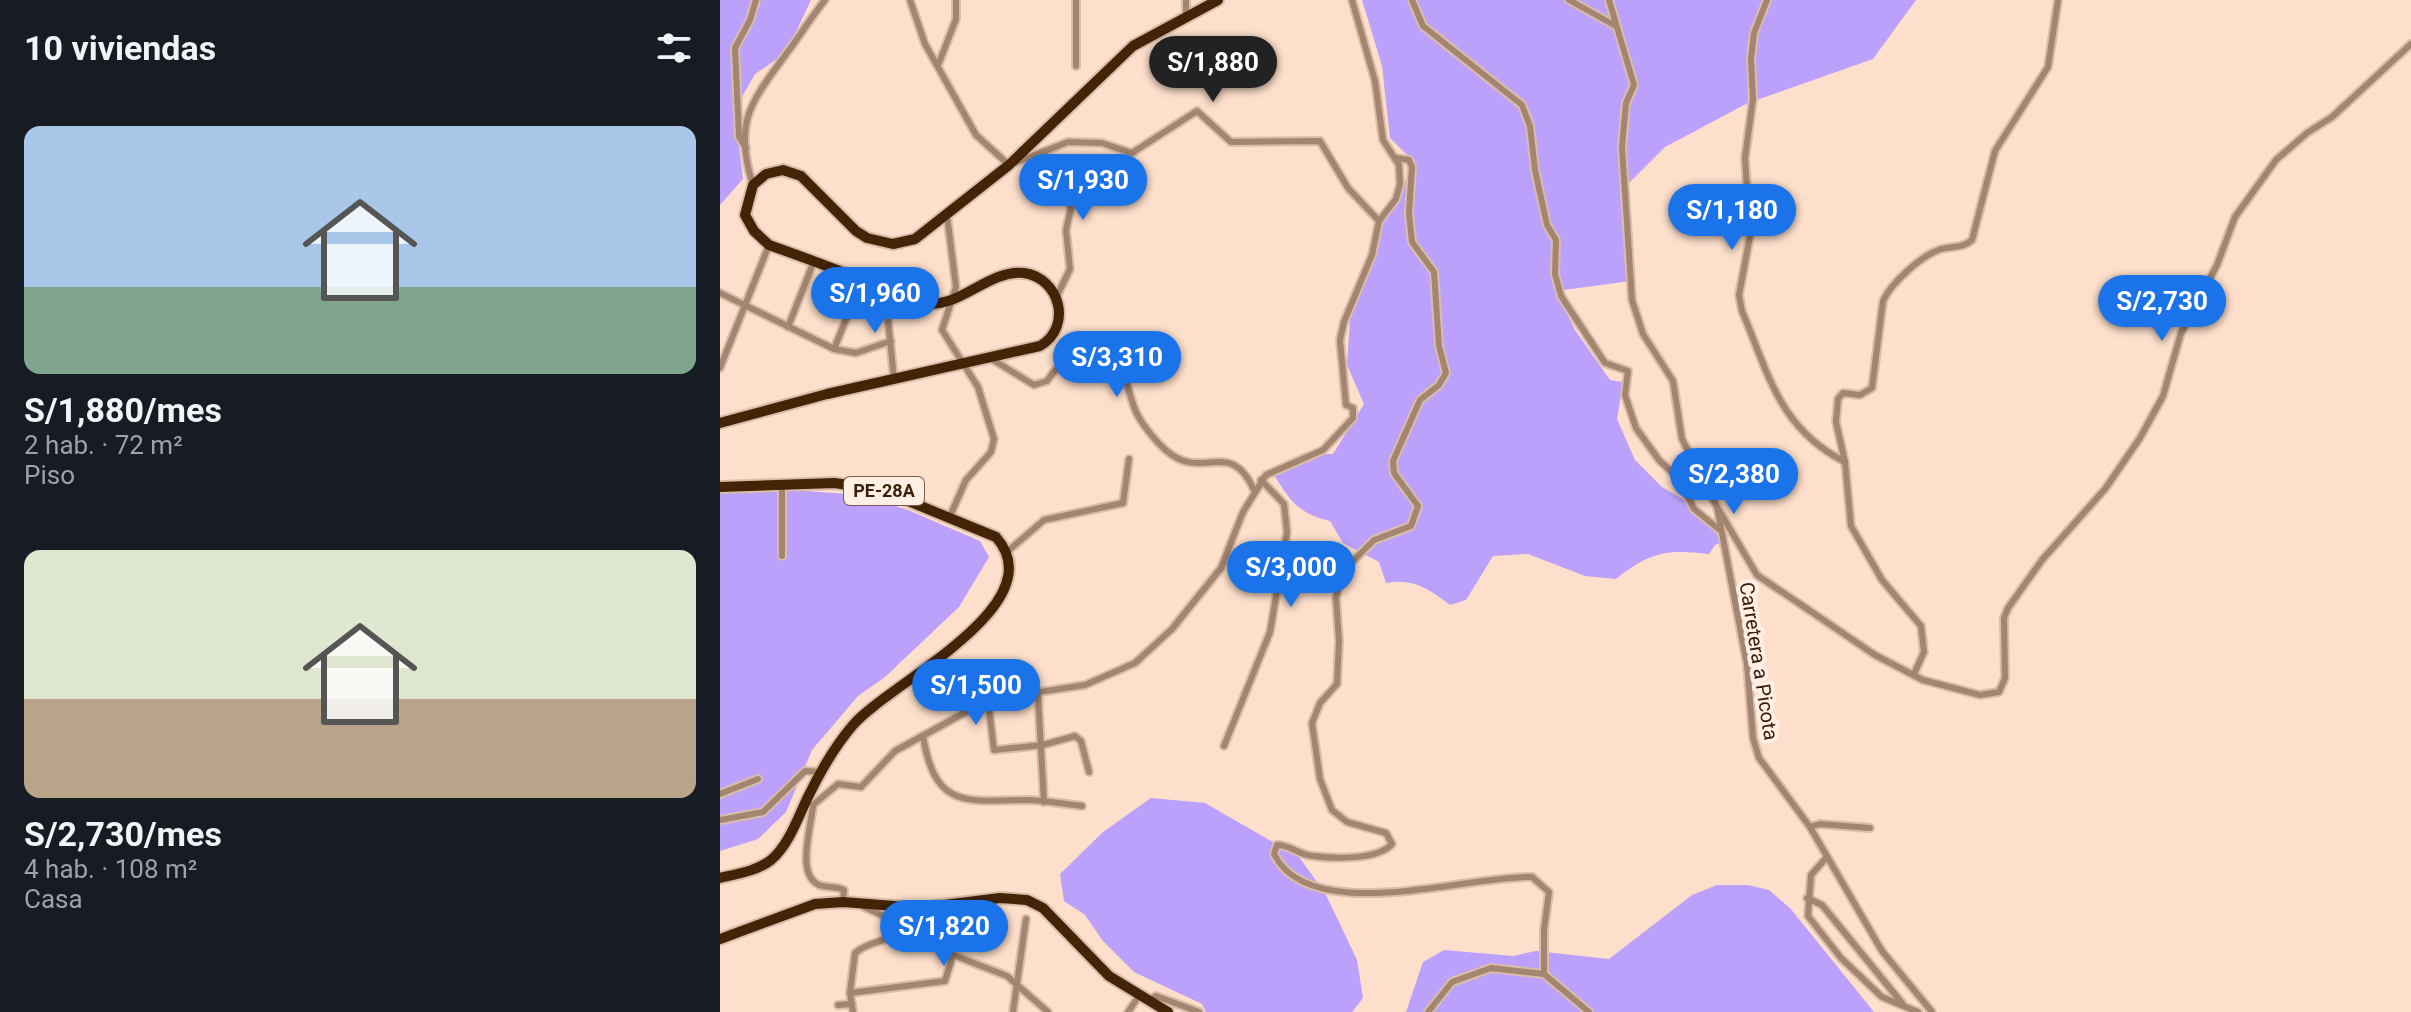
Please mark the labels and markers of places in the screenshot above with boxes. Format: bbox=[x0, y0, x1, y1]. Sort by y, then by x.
pin: S/1,880 bbox=[1139, 36, 1287, 104]
pin: S/1,930 bbox=[1009, 154, 1157, 222]
pin: S/1,180 bbox=[1658, 184, 1806, 252]
pin: S/1,960 bbox=[801, 267, 949, 335]
pin: S/2,730 bbox=[2088, 275, 2236, 343]
pin: S/3,310 bbox=[1043, 331, 1191, 399]
pin: S/2,380 bbox=[1660, 448, 1808, 516]
pin: S/3,000 bbox=[1217, 541, 1365, 609]
pin: S/1,500 bbox=[902, 659, 1050, 727]
pin: S/1,820 bbox=[870, 900, 1018, 968]

